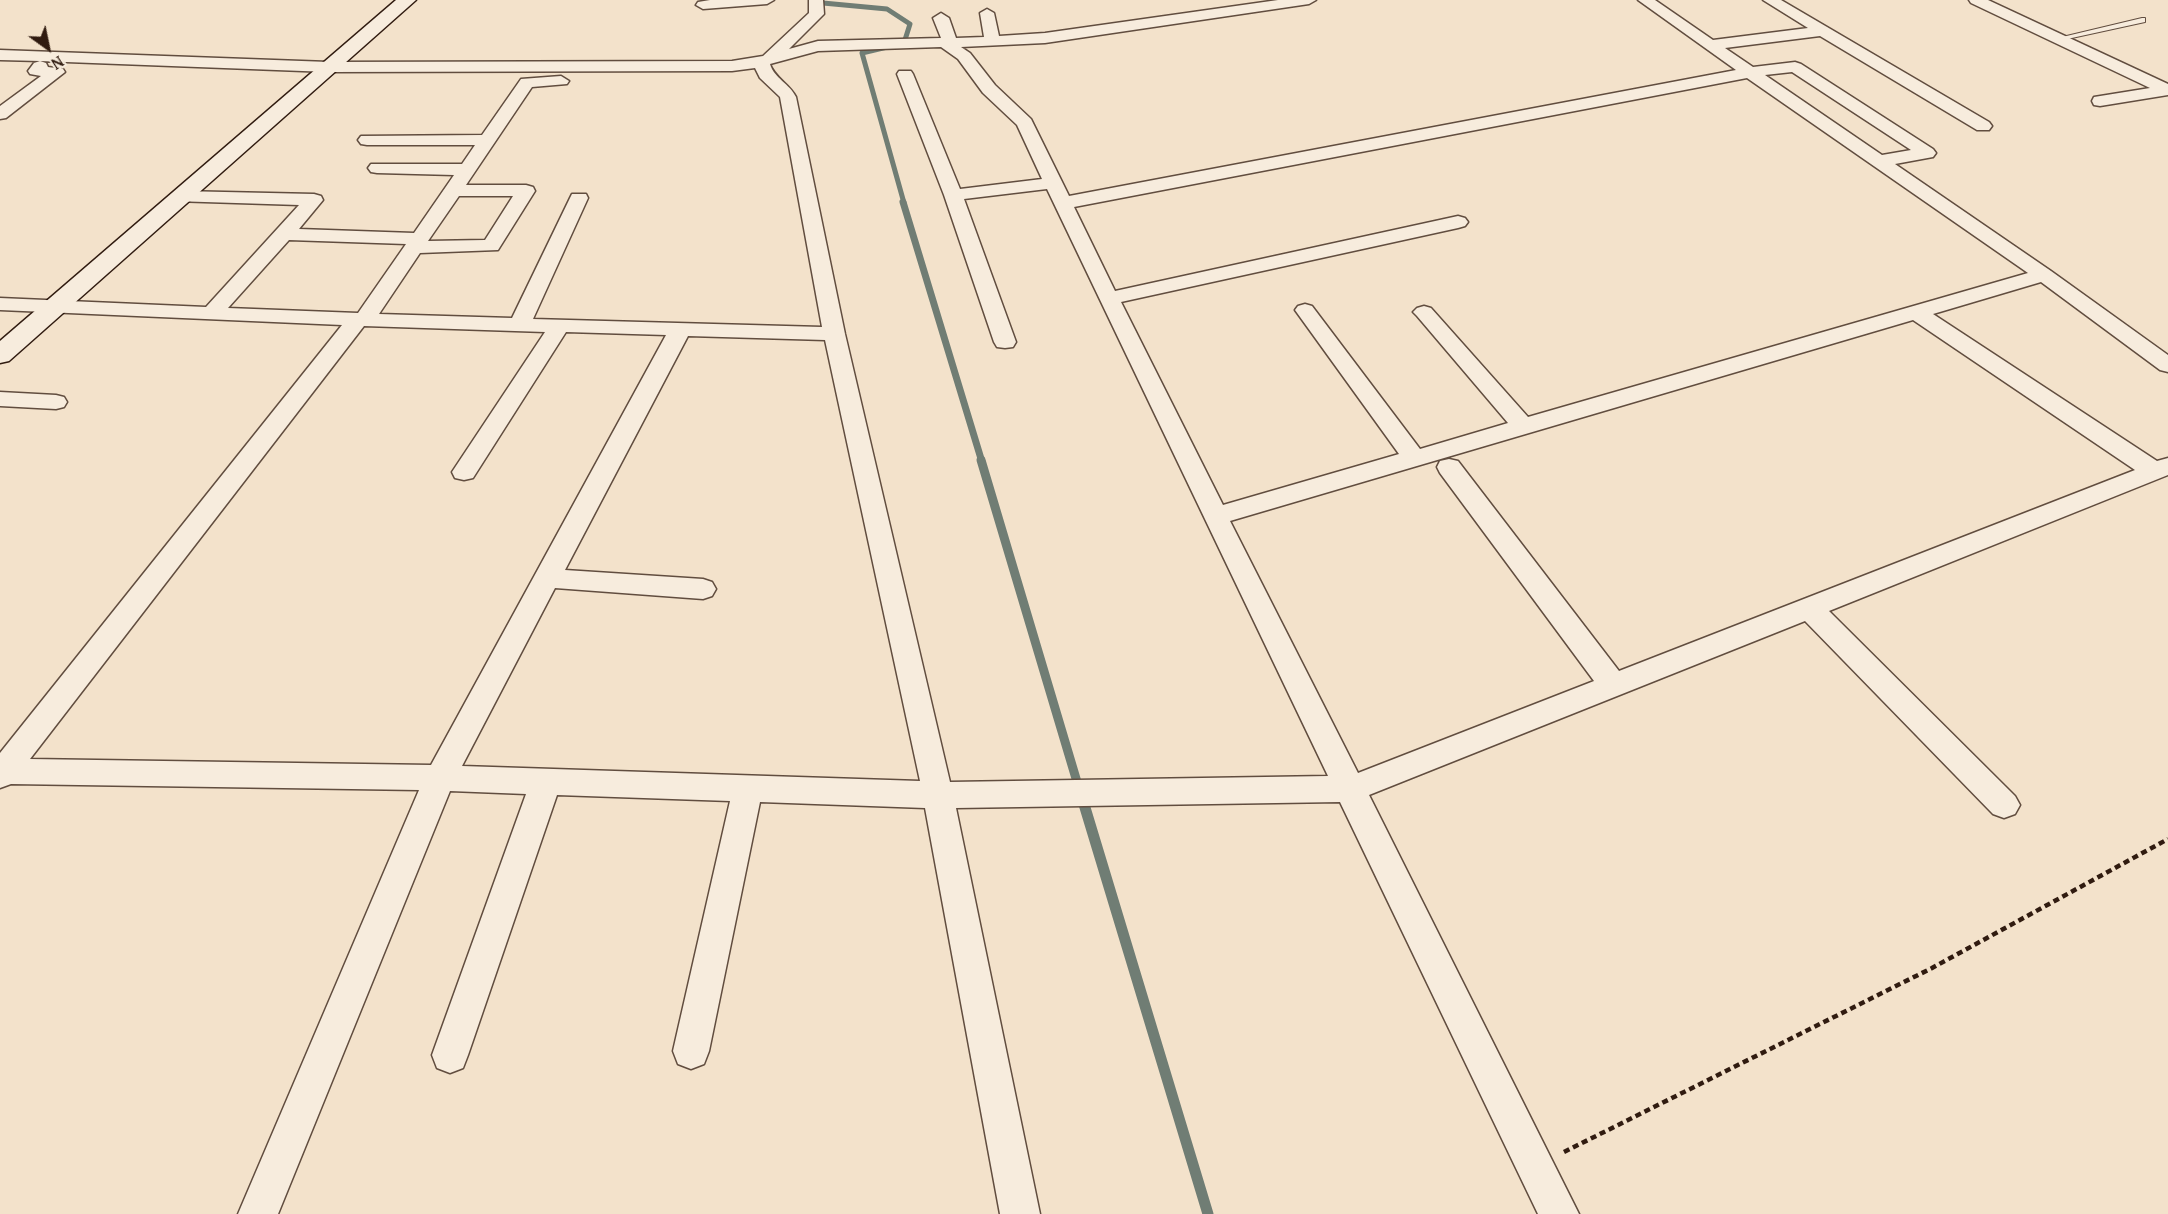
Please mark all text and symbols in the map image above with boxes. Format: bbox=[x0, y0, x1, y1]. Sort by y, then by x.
north arrow bbox=[18, 18, 78, 78]
text: N bbox=[47, 50, 69, 76]

